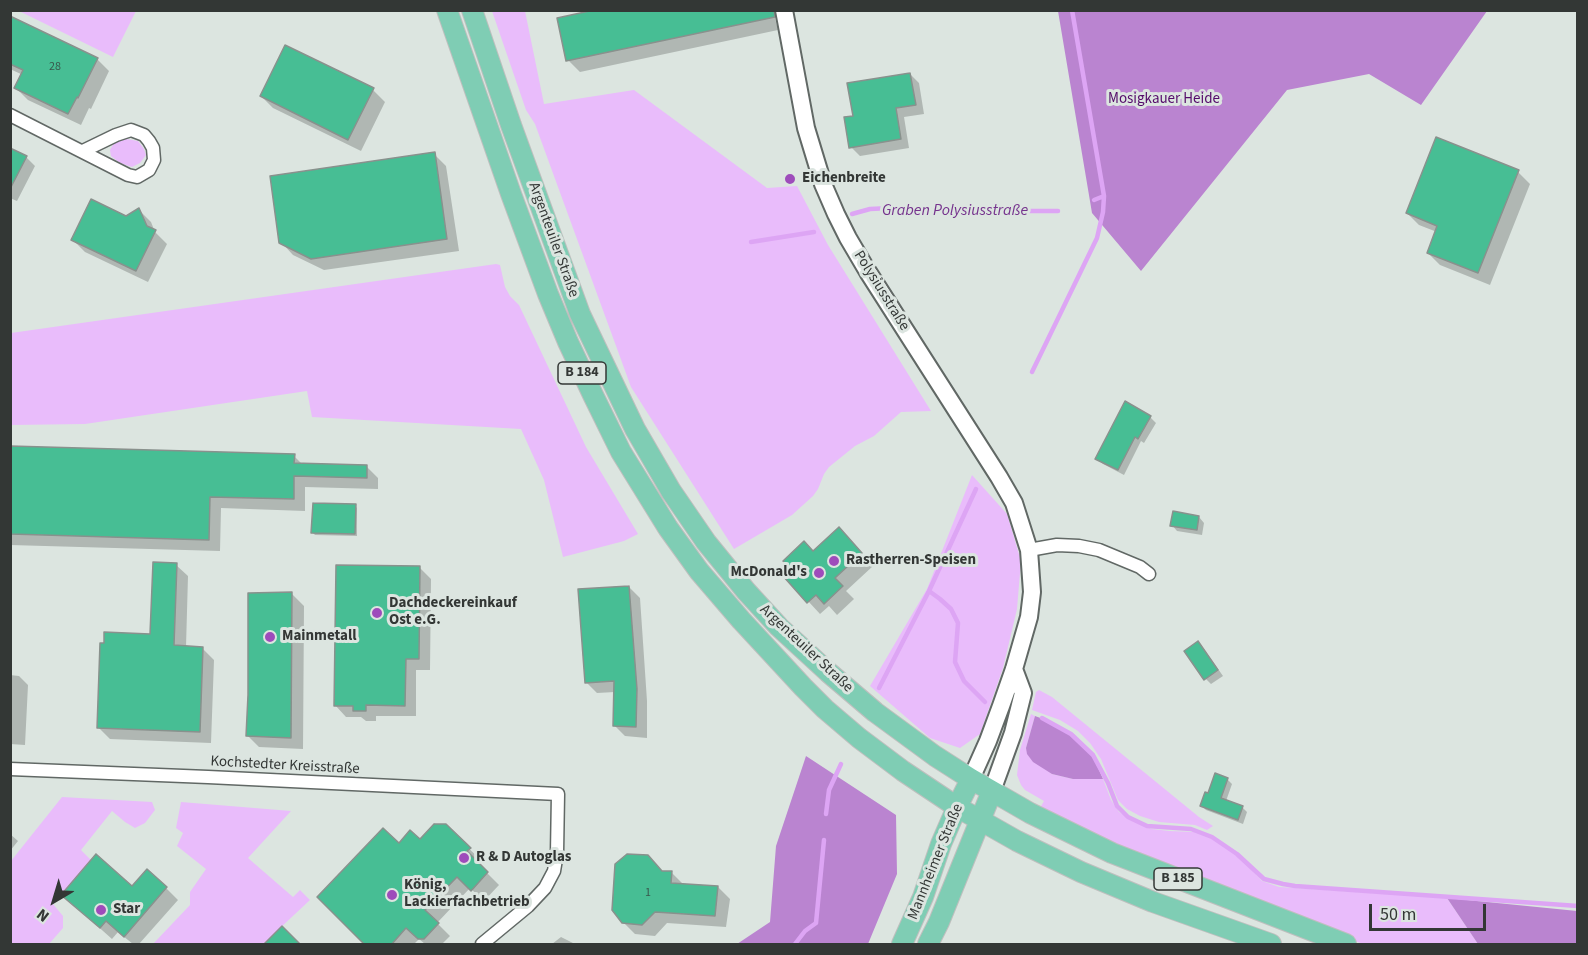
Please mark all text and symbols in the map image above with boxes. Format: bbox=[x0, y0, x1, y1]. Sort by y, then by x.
house number: 28 bbox=[49, 60, 61, 74]
park label: Mosigkauer Heide bbox=[1108, 91, 1220, 109]
place label: Eichenbreite bbox=[802, 170, 886, 188]
marker: Eichenbreite bbox=[783, 172, 797, 186]
street label: Argenteuiler Straße bbox=[524, 180, 582, 300]
water label: Graben Polysiusstraße bbox=[882, 201, 1028, 221]
street label: Polysiusstraße bbox=[849, 248, 913, 334]
road number: B 184 bbox=[558, 362, 606, 384]
place label: Rastherren-Speisen bbox=[846, 552, 976, 570]
marker: Rastherren-Speisen bbox=[827, 554, 841, 568]
place label: McDonald's bbox=[730, 564, 807, 582]
marker: McDonald's bbox=[812, 566, 826, 580]
place label: Dachdeckereinkauf Ost e.G. bbox=[389, 595, 517, 630]
street label: Argenteuiler Straße bbox=[756, 601, 856, 697]
marker: Dachdeckereinkauf Ost e.G. bbox=[370, 606, 384, 620]
place label: Mainmetall bbox=[282, 628, 356, 646]
marker: Mainmetall bbox=[263, 630, 277, 644]
street label: Kochstedter Kreisstraße bbox=[210, 753, 360, 779]
street label: Mannheimer Straße bbox=[905, 801, 967, 923]
place label: R & D Autoglas bbox=[476, 849, 571, 867]
marker: R & D Autoglas bbox=[457, 851, 471, 865]
road number: B 185 bbox=[1154, 868, 1202, 890]
north arrow bbox=[24, 871, 84, 931]
place label: König, Lackierfachbetrieb bbox=[404, 877, 530, 912]
house number: 1 bbox=[645, 886, 651, 900]
marker: König, Lackierfachbetrieb bbox=[385, 888, 399, 902]
scale bar bbox=[1372, 892, 1489, 930]
place label: Star bbox=[113, 901, 140, 919]
text: 50 m bbox=[1380, 902, 1416, 927]
text: N bbox=[32, 903, 54, 927]
marker: Star bbox=[94, 903, 108, 917]

